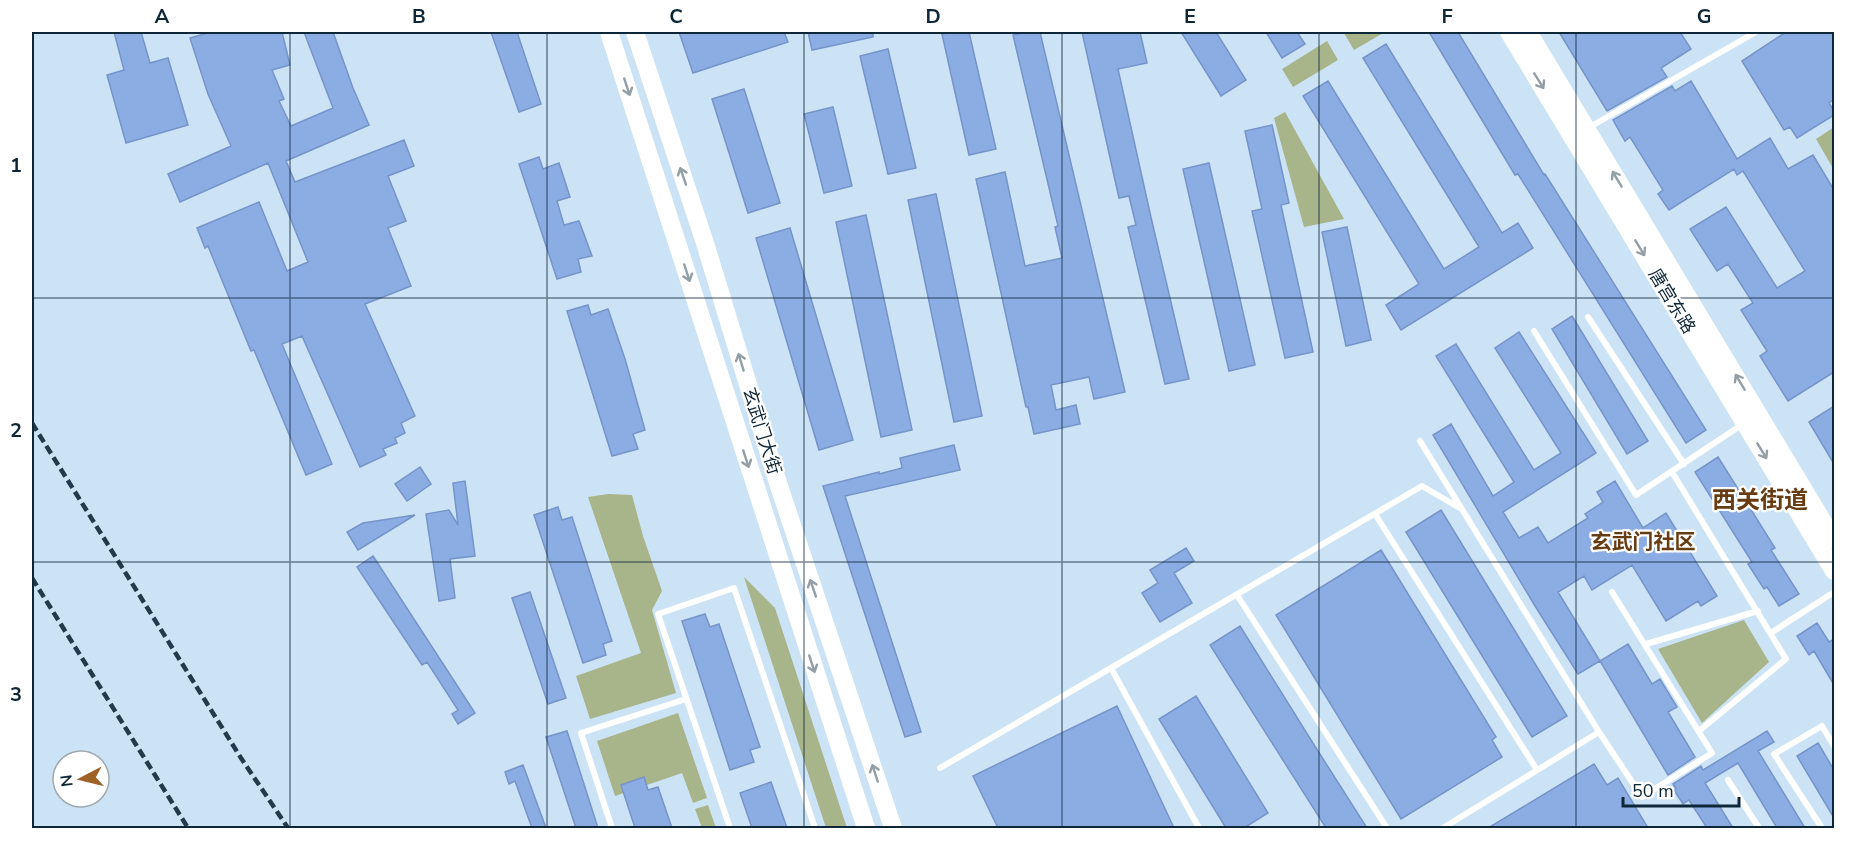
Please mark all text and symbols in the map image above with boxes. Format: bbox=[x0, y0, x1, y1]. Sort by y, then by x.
text: A bbox=[155, 3, 170, 30]
text: B bbox=[412, 3, 426, 30]
text: C bbox=[669, 3, 683, 30]
text: D bbox=[925, 3, 941, 30]
text: E bbox=[1184, 3, 1196, 30]
text: F bbox=[1441, 3, 1453, 30]
text: G bbox=[1697, 3, 1711, 30]
one-way arrow bbox=[1534, 72, 1546, 89]
one-way arrow bbox=[622, 77, 633, 96]
text: 1 bbox=[10, 152, 22, 179]
one-way arrow bbox=[676, 167, 687, 186]
one-way arrow bbox=[1611, 171, 1623, 188]
one-way arrow bbox=[1635, 239, 1647, 256]
one-way arrow bbox=[682, 263, 693, 282]
street label: 唐宫东路 bbox=[1643, 264, 1701, 338]
one-way arrow bbox=[735, 353, 746, 372]
one-way arrow bbox=[1733, 374, 1745, 391]
street label: 玄武门大街 bbox=[737, 384, 787, 478]
text: 2 bbox=[10, 417, 22, 444]
one-way arrow bbox=[1757, 442, 1769, 459]
one-way arrow bbox=[741, 449, 752, 468]
district label: 西关街道 bbox=[1712, 484, 1808, 516]
district label: 玄武门社区 bbox=[1591, 528, 1696, 556]
one-way arrow bbox=[807, 579, 818, 598]
one-way arrow bbox=[808, 654, 819, 673]
text: 3 bbox=[10, 681, 22, 708]
north arrow bbox=[51, 749, 111, 809]
one-way arrow bbox=[868, 764, 879, 783]
scale bar bbox=[1623, 770, 1738, 808]
text: N bbox=[55, 773, 79, 788]
text: 50 m bbox=[1632, 779, 1674, 803]

